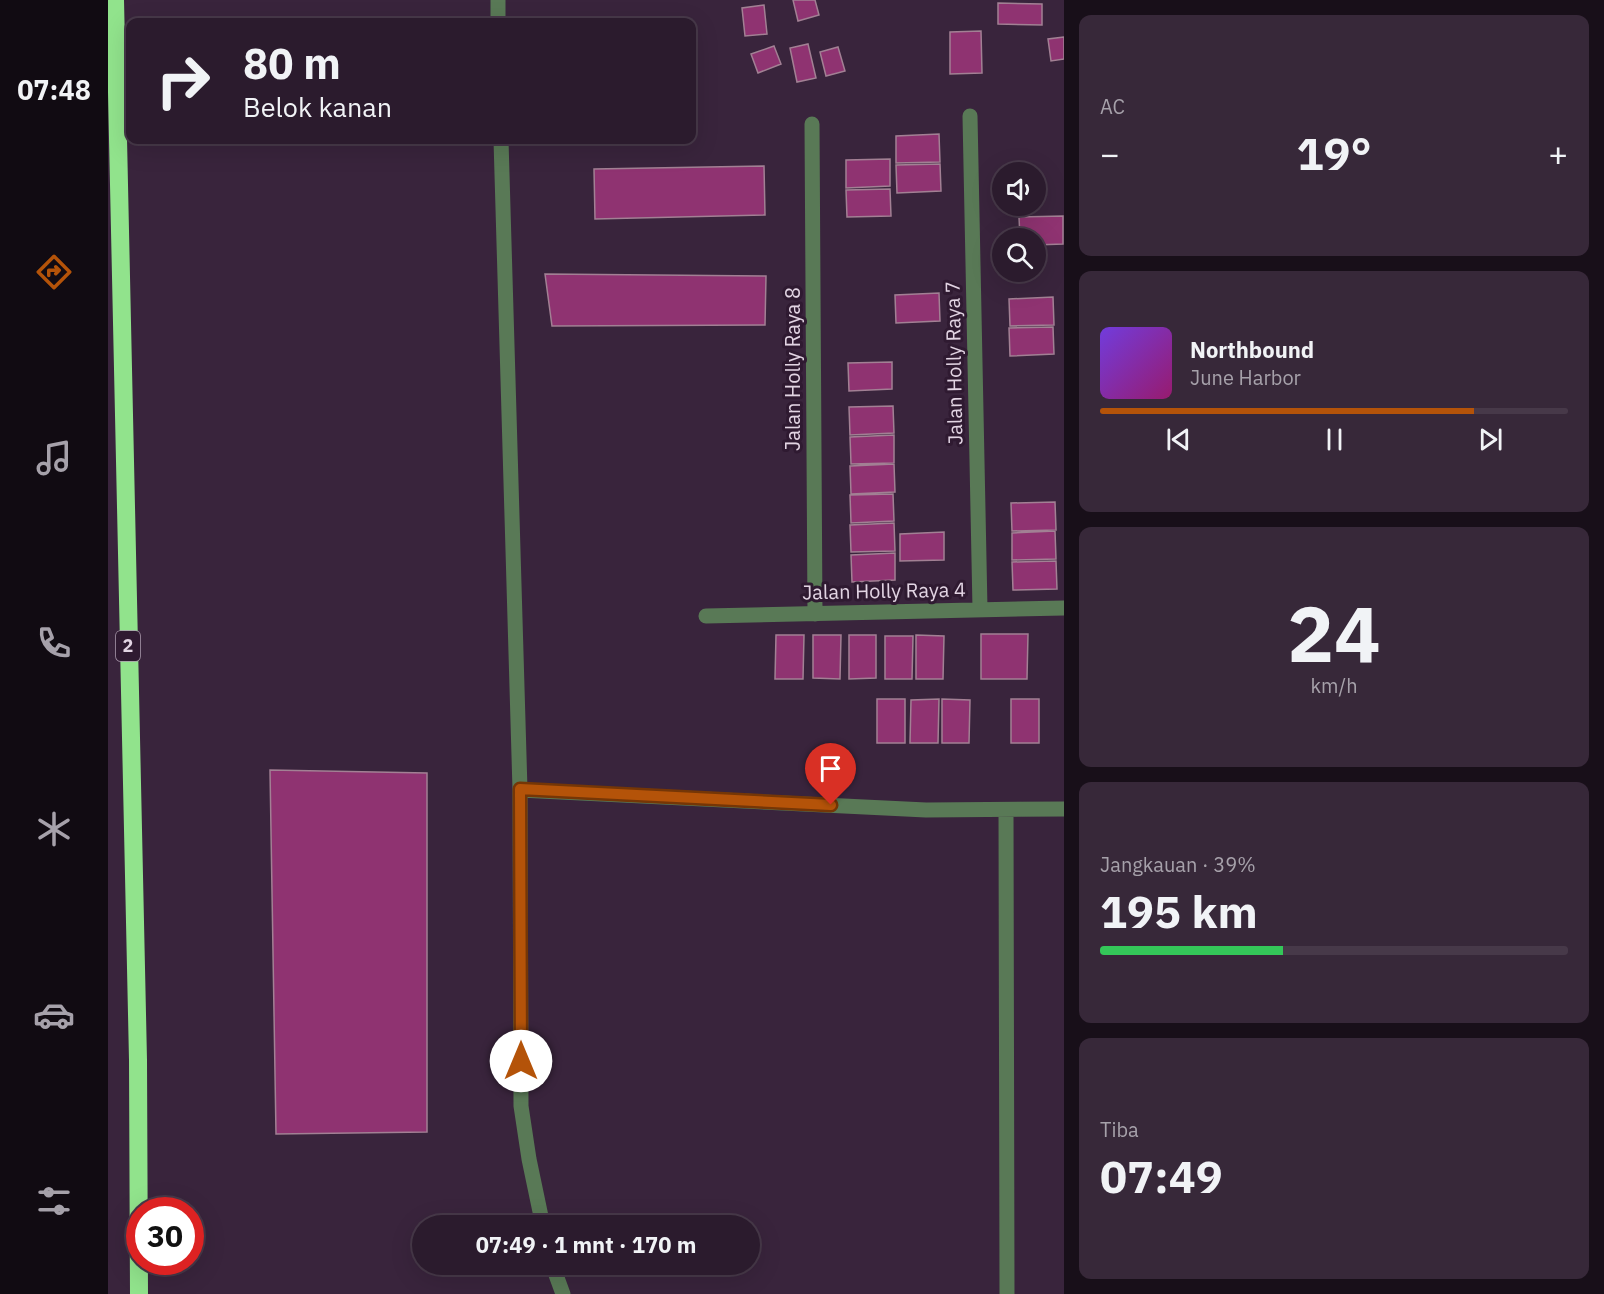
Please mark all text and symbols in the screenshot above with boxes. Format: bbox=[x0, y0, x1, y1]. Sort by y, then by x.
text: 80 m bbox=[243, 36, 341, 91]
icon: right bbox=[144, 42, 222, 120]
text: 07:48 bbox=[17, 72, 91, 107]
text: Belok kanan bbox=[243, 89, 392, 124]
text: AC bbox=[1100, 93, 1125, 120]
text: 19° bbox=[1296, 124, 1372, 182]
text: − bbox=[1100, 132, 1120, 175]
text: + bbox=[1548, 132, 1568, 175]
map controls bbox=[992, 162, 1046, 282]
button: sound bbox=[992, 162, 1046, 216]
button: search bbox=[992, 228, 1046, 282]
icon: directions bbox=[33, 251, 75, 293]
street label: Jalan Holly Raya 7 bbox=[939, 281, 968, 445]
street label: Jalan Holly Raya 8 bbox=[779, 287, 806, 451]
text: Northbound bbox=[1190, 335, 1314, 364]
text: June Harbor bbox=[1190, 364, 1301, 391]
icon: previous bbox=[1162, 423, 1195, 456]
icon: pause bbox=[1318, 423, 1351, 456]
icon: next bbox=[1474, 423, 1507, 456]
icon: music bbox=[33, 437, 75, 479]
street label: Jalan Holly Raya 4 bbox=[802, 576, 966, 605]
text: 24 bbox=[1287, 582, 1381, 683]
icon: phone bbox=[33, 622, 75, 664]
road number: 2 bbox=[116, 631, 140, 661]
text: km/h bbox=[1310, 672, 1358, 699]
pin bbox=[805, 743, 856, 805]
icon: arrive bbox=[814, 752, 847, 785]
icon: climate bbox=[33, 808, 75, 850]
text: Jangkauan · 39% bbox=[1100, 851, 1256, 878]
text: 195 km bbox=[1100, 882, 1258, 940]
icon: car bbox=[33, 994, 75, 1036]
position arrow bbox=[489, 1029, 553, 1093]
text: Tiba bbox=[1100, 1116, 1139, 1143]
text: 07:49 bbox=[1100, 1147, 1223, 1205]
icon: filters bbox=[33, 1180, 75, 1222]
speed limit sign: 30 bbox=[126, 1197, 204, 1275]
text: 07:49 · 1 mnt · 170 m bbox=[476, 1230, 696, 1259]

